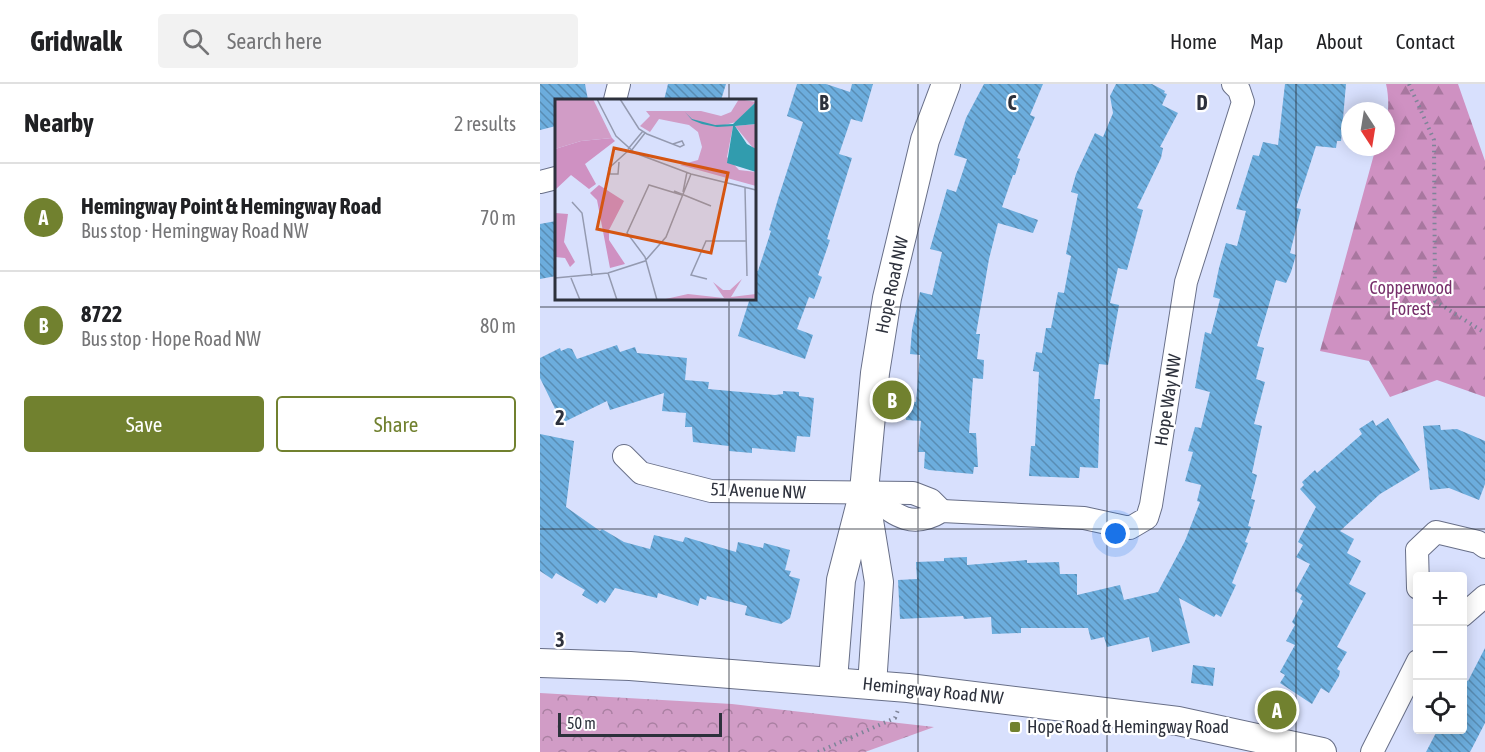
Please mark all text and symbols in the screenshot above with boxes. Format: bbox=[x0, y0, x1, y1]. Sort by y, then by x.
search box bbox=[158, 14, 578, 68]
text: Gridwalk bbox=[30, 25, 122, 57]
icon: search bbox=[179, 25, 212, 58]
text: Search here bbox=[227, 28, 322, 54]
text: Home bbox=[1170, 29, 1217, 53]
text: Map bbox=[1250, 29, 1284, 53]
text: About bbox=[1317, 29, 1363, 53]
text: Contact bbox=[1396, 29, 1455, 53]
text: B bbox=[819, 91, 829, 114]
text: C bbox=[1008, 91, 1017, 114]
text: D bbox=[1196, 91, 1208, 114]
inset map bbox=[555, 99, 756, 300]
north arrow bbox=[1341, 102, 1395, 156]
text: Nearby bbox=[24, 108, 94, 138]
text: 2 results bbox=[454, 112, 516, 135]
text: Hemingway Point & Hemingway Road bbox=[81, 193, 381, 219]
text: A bbox=[39, 206, 48, 229]
text: 70 m bbox=[480, 206, 516, 229]
text: Bus stop · Hemingway Road NW bbox=[81, 219, 308, 242]
street label: Hope Road NW bbox=[871, 234, 912, 335]
park label: Copperwood Forest bbox=[1369, 277, 1453, 319]
text: 8722 bbox=[81, 301, 122, 327]
text: B bbox=[39, 314, 48, 337]
text: 80 m bbox=[480, 314, 516, 337]
text: Bus stop · Hope Road NW bbox=[81, 327, 261, 350]
street label: Hope Way NW bbox=[1150, 353, 1185, 447]
pin: B bbox=[872, 378, 912, 422]
button: Save bbox=[24, 396, 264, 452]
button: Share bbox=[276, 396, 516, 452]
text: 2 bbox=[555, 406, 565, 429]
street label: 51 Avenue NW bbox=[710, 478, 806, 503]
your location bbox=[1101, 519, 1130, 548]
map controls bbox=[1413, 572, 1467, 734]
button: + bbox=[1413, 572, 1467, 626]
button: − bbox=[1413, 626, 1467, 680]
text: 3 bbox=[555, 628, 565, 651]
street label: Hemingway Road NW bbox=[862, 673, 1005, 708]
button: locate bbox=[1413, 680, 1467, 734]
pin: A bbox=[1258, 688, 1296, 732]
scale bar bbox=[558, 710, 722, 738]
text: 50 m bbox=[567, 714, 596, 732]
place label: Hope Road & Hemingway Road bbox=[1027, 716, 1229, 737]
marker: Hope Road & Hemingway Road bbox=[1008, 720, 1022, 734]

